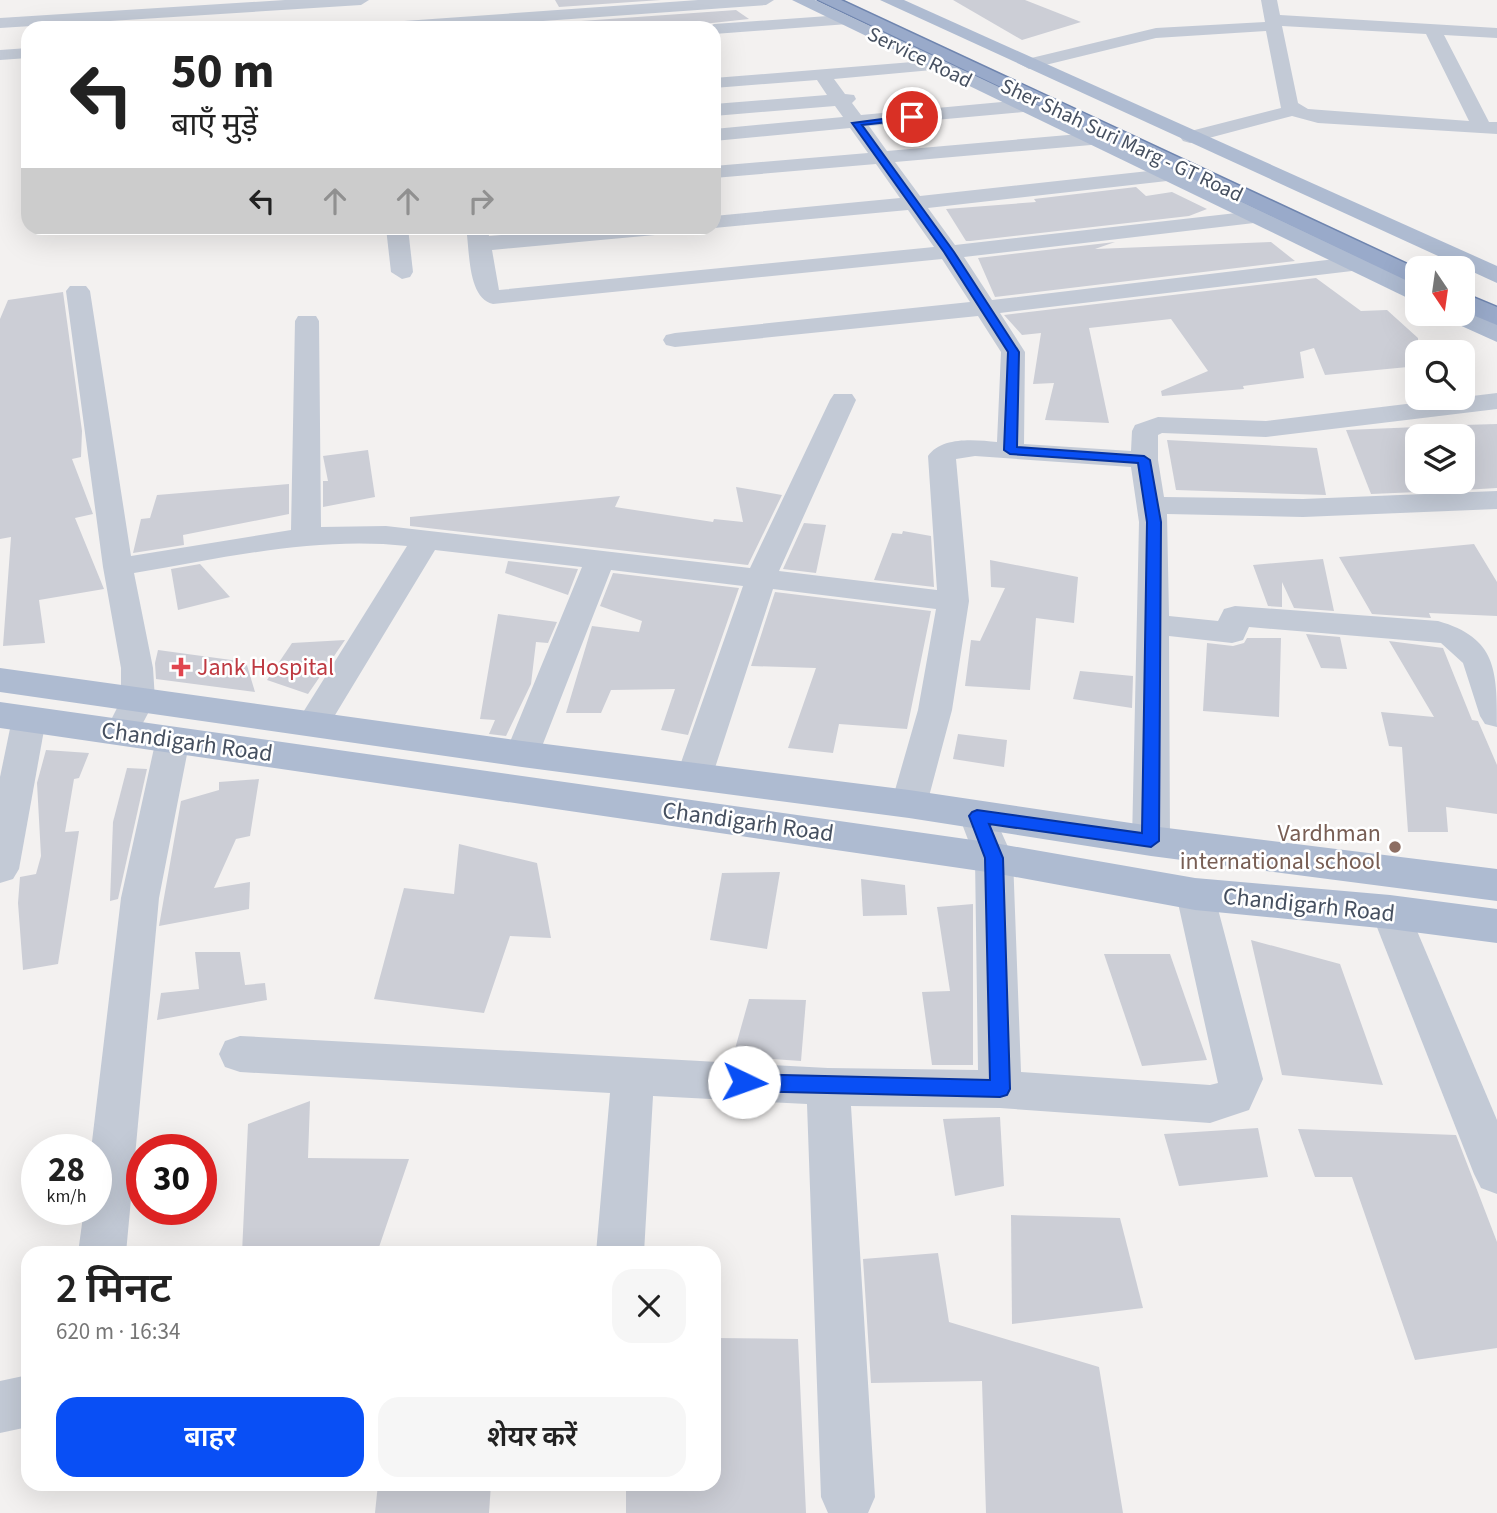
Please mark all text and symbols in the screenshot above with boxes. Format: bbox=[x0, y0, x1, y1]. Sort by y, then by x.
street label: Service Road bbox=[863, 19, 977, 95]
text: 50 m bbox=[171, 37, 275, 107]
icon: left bbox=[56, 49, 147, 140]
street label: Sher Shah Suri Marg - GT Road bbox=[996, 71, 1248, 209]
pin bbox=[882, 87, 942, 147]
icon: arrive bbox=[893, 98, 931, 136]
text: बाएँ मुड़ें bbox=[171, 102, 258, 148]
icon: left bbox=[243, 182, 281, 220]
icon: ahead bbox=[316, 182, 354, 220]
icon: ahead bbox=[389, 182, 427, 220]
icon: right bbox=[462, 182, 500, 220]
north arrow bbox=[1405, 256, 1475, 326]
map controls bbox=[1405, 256, 1475, 494]
button: search bbox=[1405, 340, 1475, 410]
button: layers bbox=[1405, 424, 1475, 494]
place label: Jank Hospital bbox=[197, 650, 334, 685]
marker: Jank Hospital bbox=[171, 657, 191, 677]
street label: Chandigarh Road bbox=[99, 713, 275, 771]
street label: Chandigarh Road bbox=[660, 793, 836, 851]
place label: Vardhman international school bbox=[1180, 816, 1381, 879]
marker: Vardhman international school bbox=[1387, 839, 1403, 855]
street label: Chandigarh Road bbox=[1221, 879, 1397, 931]
position arrow bbox=[707, 1045, 781, 1119]
speed limit sign: 30 bbox=[126, 1134, 217, 1225]
text: 28 bbox=[48, 1145, 85, 1195]
text: km/h bbox=[47, 1184, 86, 1209]
text: 2 मिनट bbox=[56, 1259, 171, 1319]
button: close bbox=[612, 1269, 686, 1343]
text: 620 m · 16:34 bbox=[56, 1315, 180, 1348]
button: बाहर bbox=[56, 1397, 364, 1477]
button: शेयर करें bbox=[378, 1397, 686, 1477]

